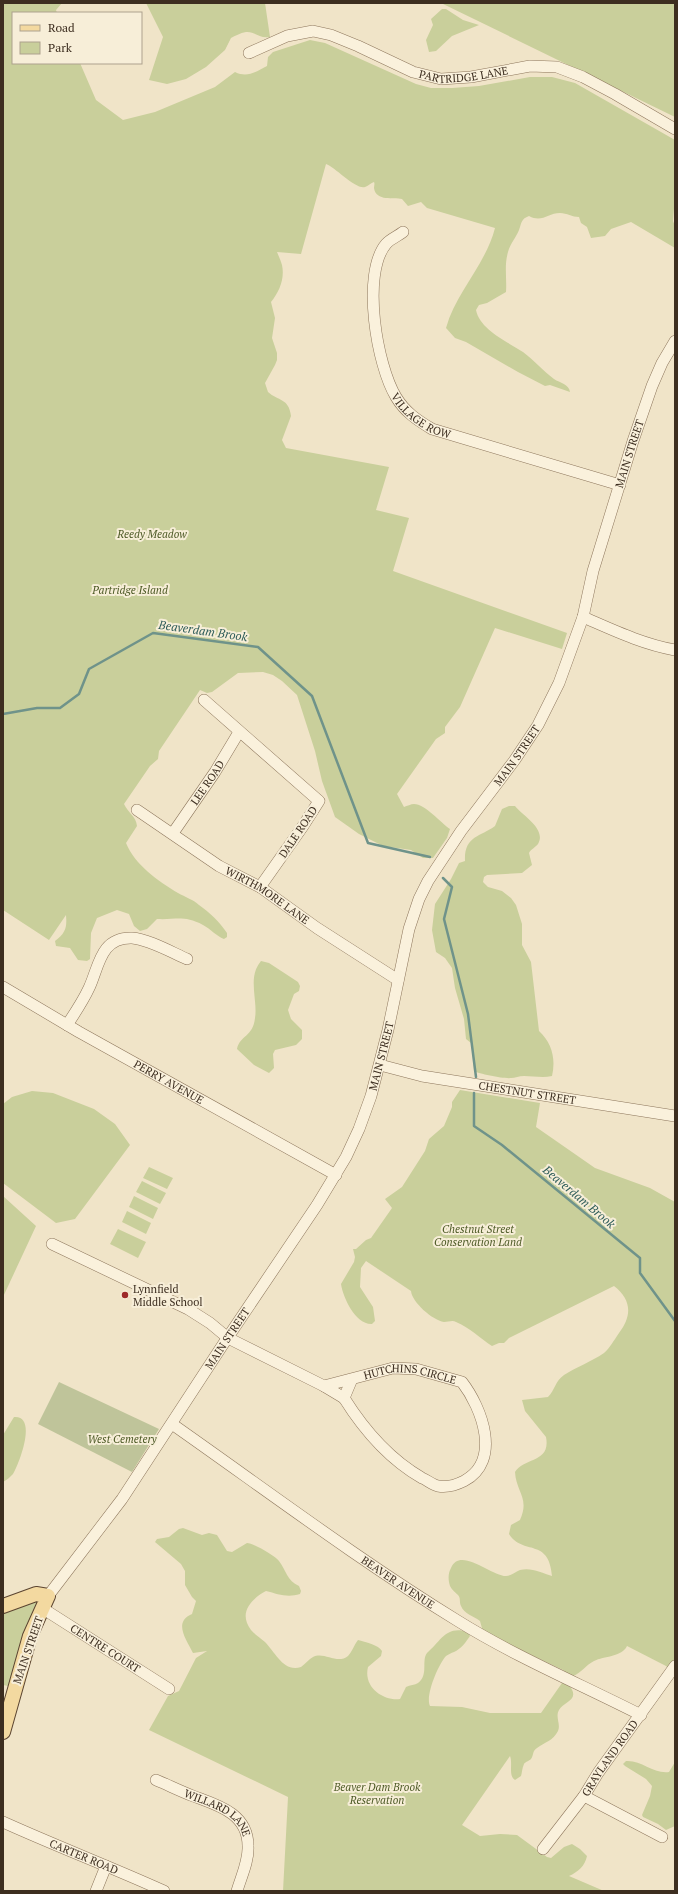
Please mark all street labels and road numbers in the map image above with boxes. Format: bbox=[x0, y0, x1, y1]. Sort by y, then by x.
street label: PARTRIDGE LANE bbox=[418, 63, 509, 86]
street label: VILLAGE ROW bbox=[388, 390, 453, 441]
street label: MAIN STREET bbox=[612, 417, 647, 490]
street label: MAIN STREET bbox=[491, 722, 543, 788]
street label: LEE ROAD bbox=[187, 758, 228, 808]
street label: DALE ROAD bbox=[276, 803, 321, 861]
street label: WIRTHMORE LANE bbox=[223, 863, 312, 927]
street label: MAIN STREET bbox=[366, 1020, 397, 1092]
street label: PERRY AVENUE bbox=[131, 1057, 206, 1107]
street label: CHESTNUT STREET bbox=[478, 1078, 577, 1107]
street label: MAIN STREET bbox=[202, 1305, 253, 1372]
street label: HUTCHINS CIRCLE bbox=[362, 1361, 458, 1387]
street label: BEAVER AVENUE bbox=[359, 1553, 437, 1612]
street label: MAIN STREET bbox=[10, 1614, 46, 1686]
street label: CENTRE COURT bbox=[68, 1621, 143, 1676]
street label: GRAYLAND ROAD bbox=[579, 1717, 641, 1799]
street label: WILLARD LANE bbox=[182, 1786, 254, 1838]
street label: CARTER ROAD bbox=[47, 1836, 121, 1877]

